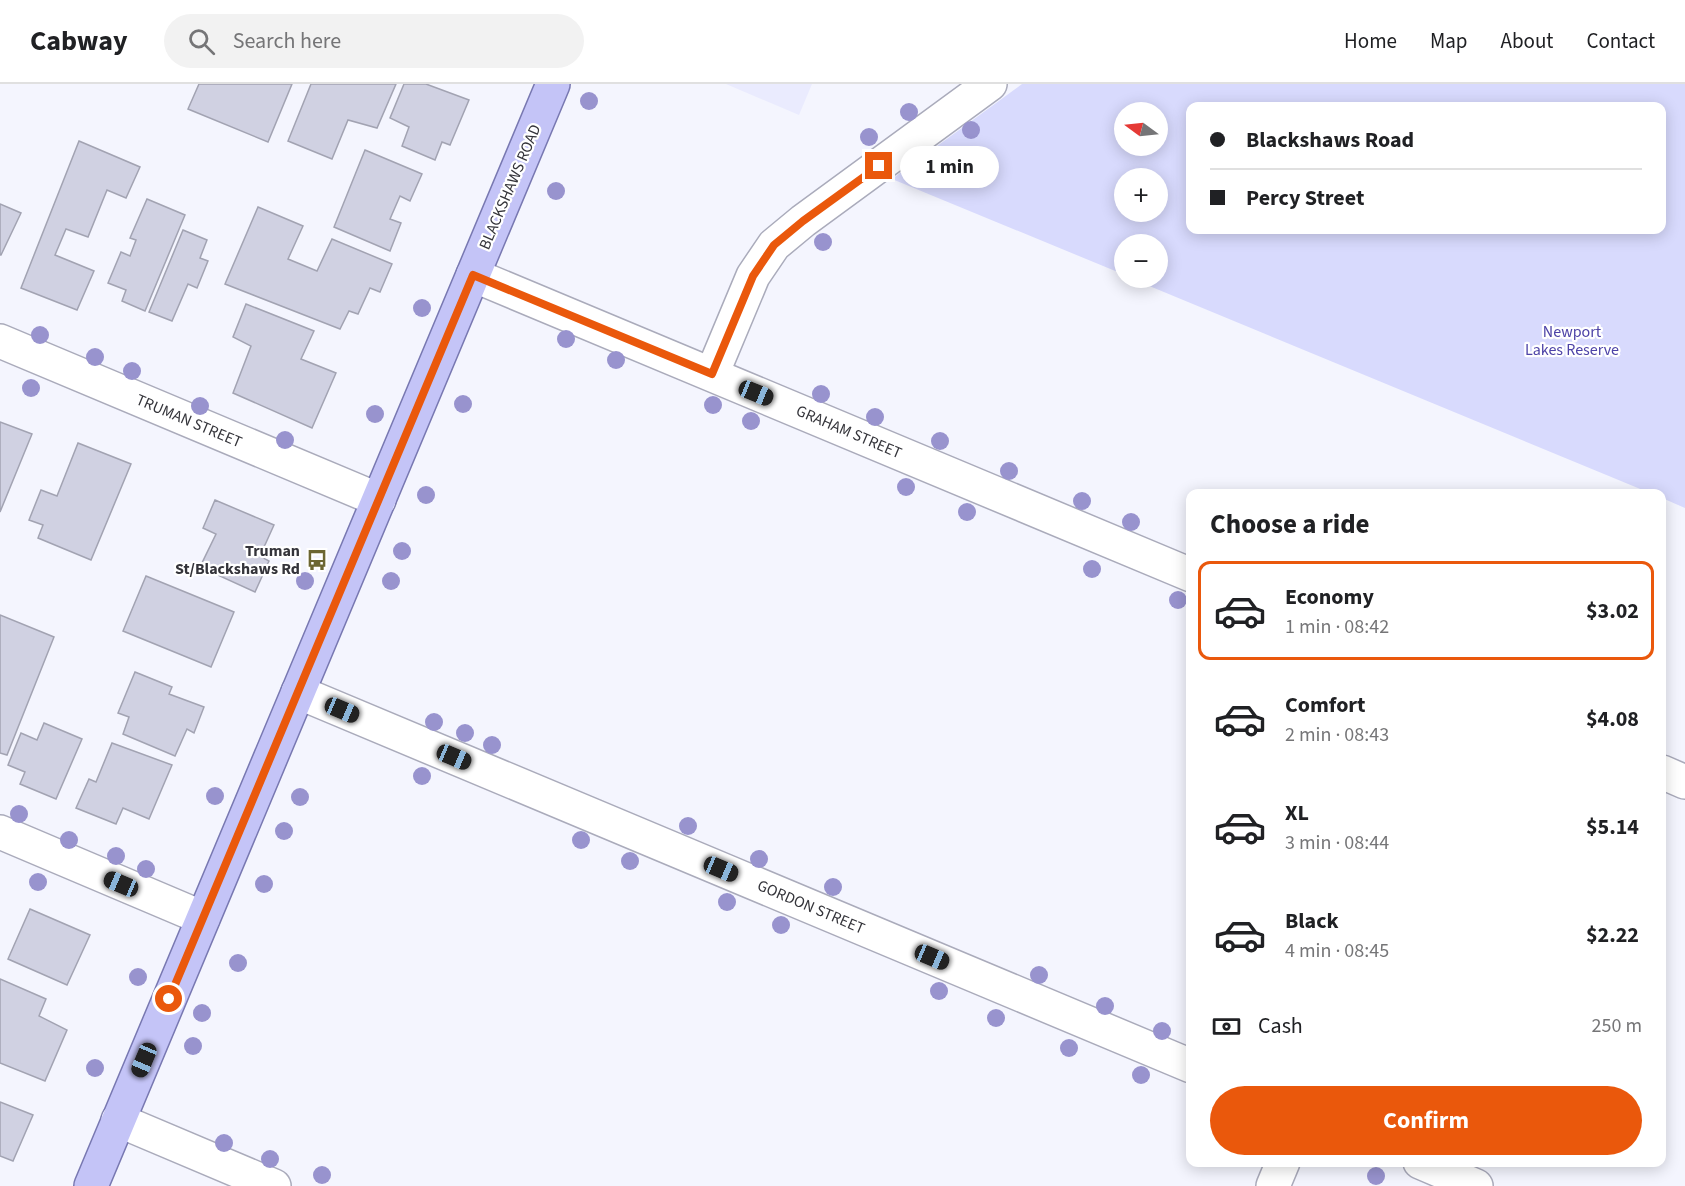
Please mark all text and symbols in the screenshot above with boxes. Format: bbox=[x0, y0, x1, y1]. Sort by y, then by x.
search box bbox=[164, 14, 584, 68]
text: Cabway bbox=[30, 21, 128, 61]
icon: search bbox=[185, 25, 218, 58]
text: Search here bbox=[233, 25, 341, 57]
text: Home bbox=[1344, 26, 1397, 56]
text: Map bbox=[1430, 26, 1468, 56]
text: About bbox=[1501, 26, 1553, 56]
text: Contact bbox=[1586, 26, 1655, 56]
north arrow bbox=[1114, 102, 1168, 156]
map controls bbox=[1114, 102, 1168, 288]
street label: BLACKSHAWS ROAD bbox=[474, 121, 546, 253]
text: Blackshaws Road bbox=[1246, 124, 1414, 156]
callout: 1 min bbox=[900, 145, 999, 187]
route end bbox=[865, 152, 892, 179]
text: 1 min bbox=[925, 153, 974, 181]
button: + bbox=[1114, 168, 1168, 222]
text: Percy Street bbox=[1246, 182, 1364, 214]
button: − bbox=[1114, 234, 1168, 288]
park label: Newport Lakes Reserve bbox=[1525, 321, 1619, 361]
car bbox=[736, 378, 776, 408]
street label: TRUMAN STREET bbox=[133, 389, 246, 453]
street label: GRAHAM STREET bbox=[793, 400, 906, 464]
text: Choose a ride bbox=[1210, 505, 1370, 544]
place label: Truman St/Blackshaws Rd bbox=[175, 540, 300, 580]
bus stop icon: Truman St/Blackshaws Rd bbox=[305, 548, 329, 572]
text: Economy bbox=[1285, 581, 1374, 613]
icon: car bbox=[1213, 584, 1267, 638]
text: $3.02 bbox=[1586, 595, 1639, 627]
text: 1 min · 08:42 bbox=[1285, 613, 1389, 641]
text: Comfort bbox=[1285, 689, 1366, 721]
icon: car bbox=[1213, 692, 1267, 746]
car bbox=[322, 695, 362, 725]
text: $4.08 bbox=[1586, 703, 1639, 735]
text: 2 min · 08:43 bbox=[1285, 721, 1389, 749]
car bbox=[434, 742, 474, 772]
text: XL bbox=[1285, 797, 1309, 829]
icon: car bbox=[1213, 800, 1267, 854]
text: $5.14 bbox=[1586, 811, 1639, 843]
text: 3 min · 08:44 bbox=[1285, 829, 1389, 857]
car bbox=[701, 854, 741, 884]
car bbox=[101, 869, 141, 899]
street label: GORDON STREET bbox=[754, 874, 869, 940]
text: Black bbox=[1285, 905, 1339, 937]
icon: car bbox=[1213, 908, 1267, 962]
text: $2.22 bbox=[1586, 919, 1639, 951]
text: 4 min · 08:45 bbox=[1285, 937, 1389, 965]
car bbox=[912, 942, 952, 972]
route start bbox=[155, 985, 182, 1012]
icon: cash bbox=[1210, 1010, 1243, 1043]
text: Cash bbox=[1258, 1010, 1303, 1042]
text: 250 m bbox=[1592, 1012, 1642, 1040]
car bbox=[129, 1040, 159, 1080]
button: Confirm bbox=[1210, 1086, 1642, 1155]

